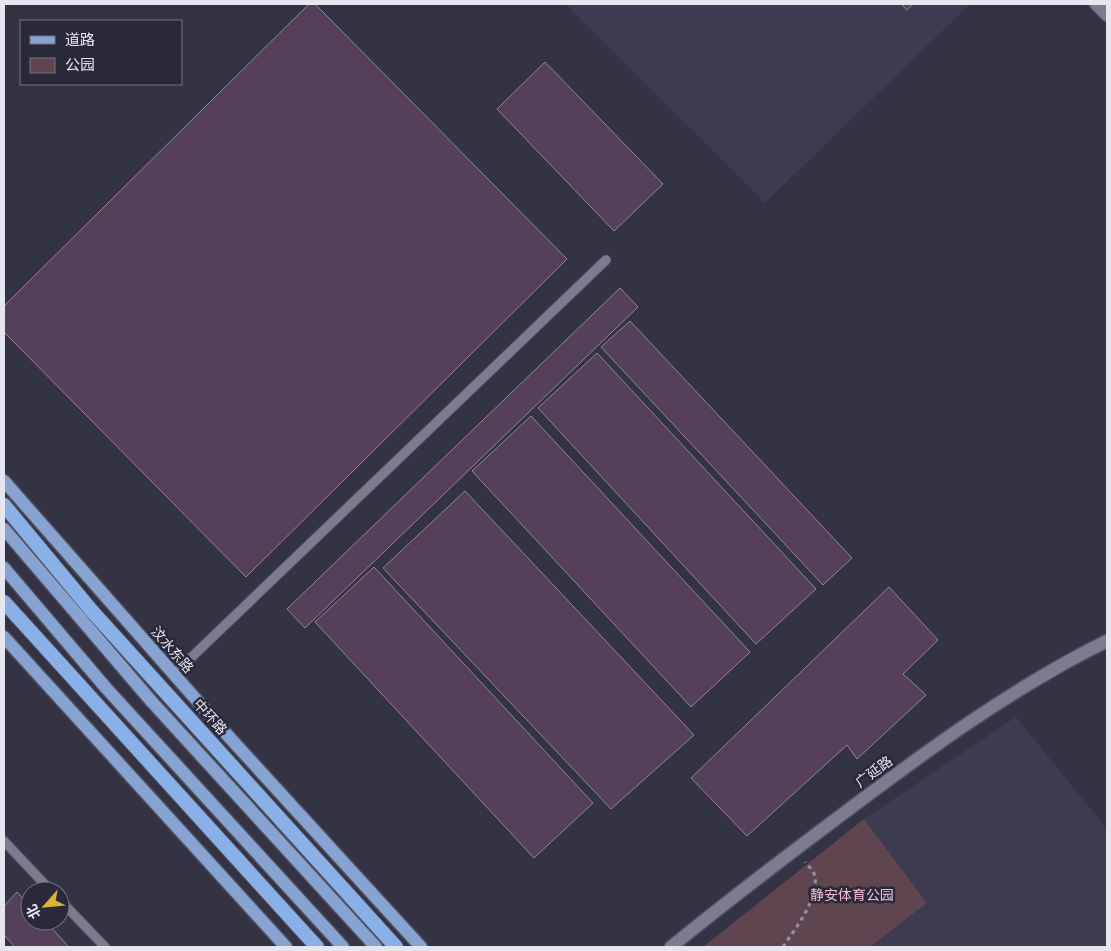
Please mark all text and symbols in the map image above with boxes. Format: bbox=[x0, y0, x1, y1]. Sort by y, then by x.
legend bbox=[20, 20, 182, 85]
text: 道路 bbox=[65, 31, 95, 49]
text: 公园 bbox=[65, 56, 95, 74]
street label: 汶水东路 bbox=[147, 623, 197, 677]
street label: 中环路 bbox=[190, 696, 230, 738]
street label: 广延路 bbox=[852, 753, 896, 791]
north arrow bbox=[20, 881, 70, 931]
park label: 静安体育公园 bbox=[810, 887, 894, 904]
text: 北 bbox=[23, 902, 45, 922]

